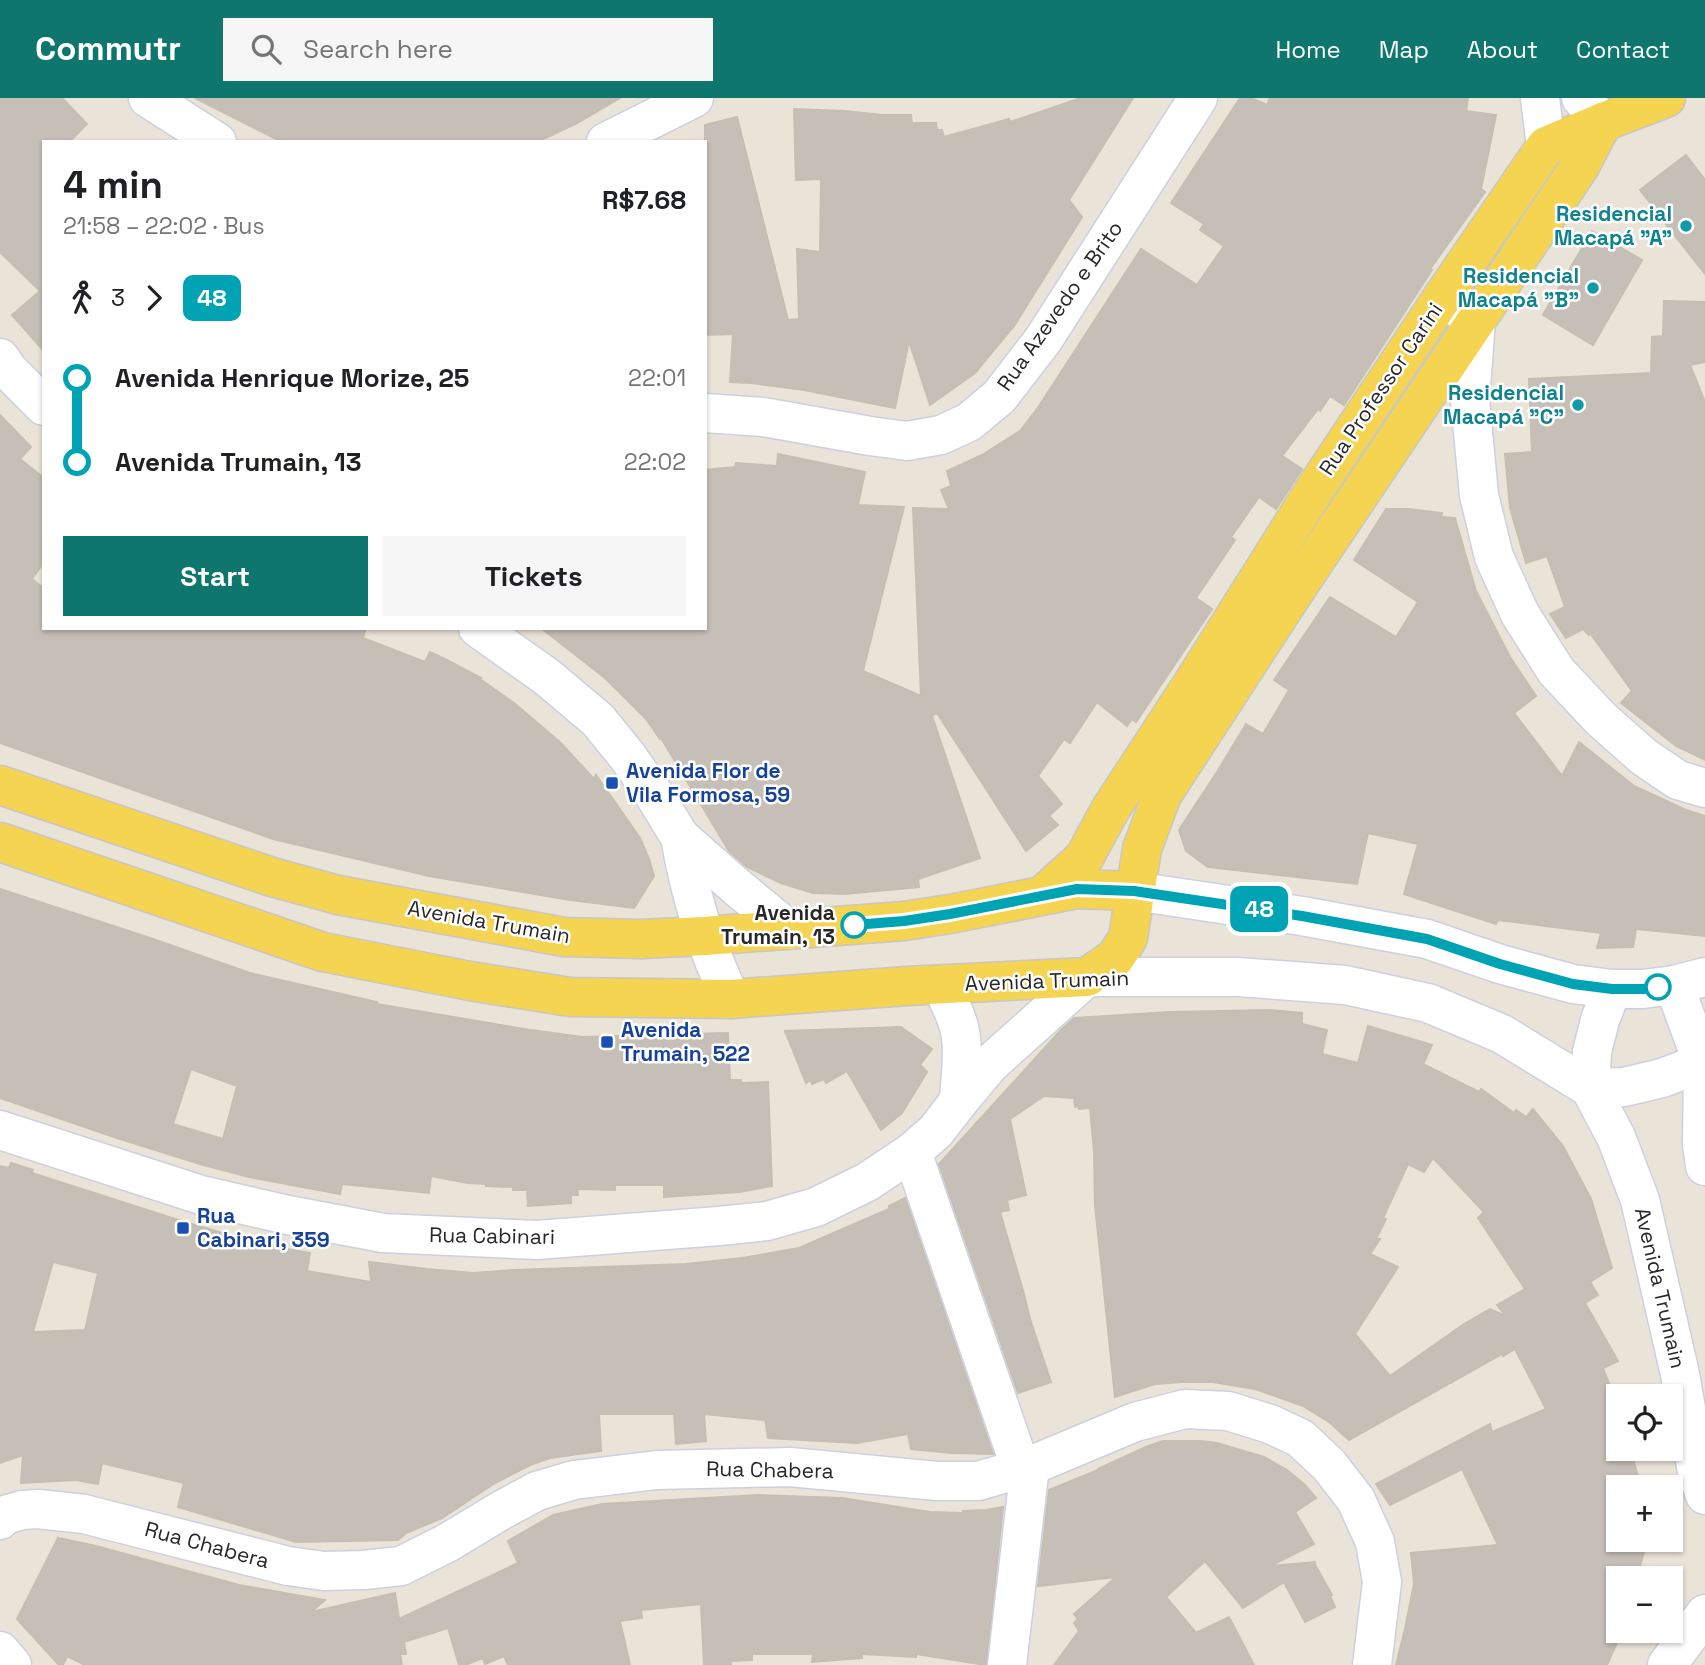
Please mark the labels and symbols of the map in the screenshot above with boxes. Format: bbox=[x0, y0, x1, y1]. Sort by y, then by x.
place label: Residencial Macapá "A" bbox=[1554, 200, 1672, 251]
street label: Rua Azevedo e Brito bbox=[991, 216, 1128, 396]
marker: Residencial Macapá "A" bbox=[1678, 218, 1694, 234]
place label: Residencial Macapá "B" bbox=[1458, 262, 1579, 313]
marker: Residencial Macapá "B" bbox=[1585, 280, 1601, 296]
street label: Rua Professor Carini bbox=[1313, 297, 1448, 480]
place label: Residencial Macapá "C" bbox=[1443, 379, 1564, 430]
marker: Residencial Macapá "C" bbox=[1570, 397, 1586, 413]
place label: Avenida Flor de Vila Formosa, 59 bbox=[626, 757, 790, 808]
marker: Avenida Flor de Vila Formosa, 59 bbox=[604, 775, 620, 791]
line badge: 48 bbox=[1228, 886, 1290, 932]
street label: Avenida Trumain bbox=[406, 894, 572, 949]
place label: Avenida Trumain, 13 bbox=[721, 899, 835, 950]
marker: Avenida Trumain, 13 bbox=[841, 912, 867, 938]
street label: Avenida Trumain bbox=[964, 964, 1130, 997]
unlabelled marker bbox=[1645, 974, 1671, 1000]
place label: Avenida Trumain, 522 bbox=[621, 1016, 750, 1067]
marker: Avenida Trumain, 522 bbox=[599, 1034, 615, 1050]
place label: Rua Cabinari, 359 bbox=[197, 1202, 330, 1253]
street label: Avenida Trumain bbox=[1629, 1205, 1692, 1371]
marker: Rua Cabinari, 359 bbox=[175, 1220, 191, 1236]
street label: Rua Cabinari bbox=[429, 1221, 555, 1250]
street label: Rua Chabera bbox=[706, 1455, 834, 1484]
street label: Rua Chabera bbox=[142, 1515, 272, 1574]

